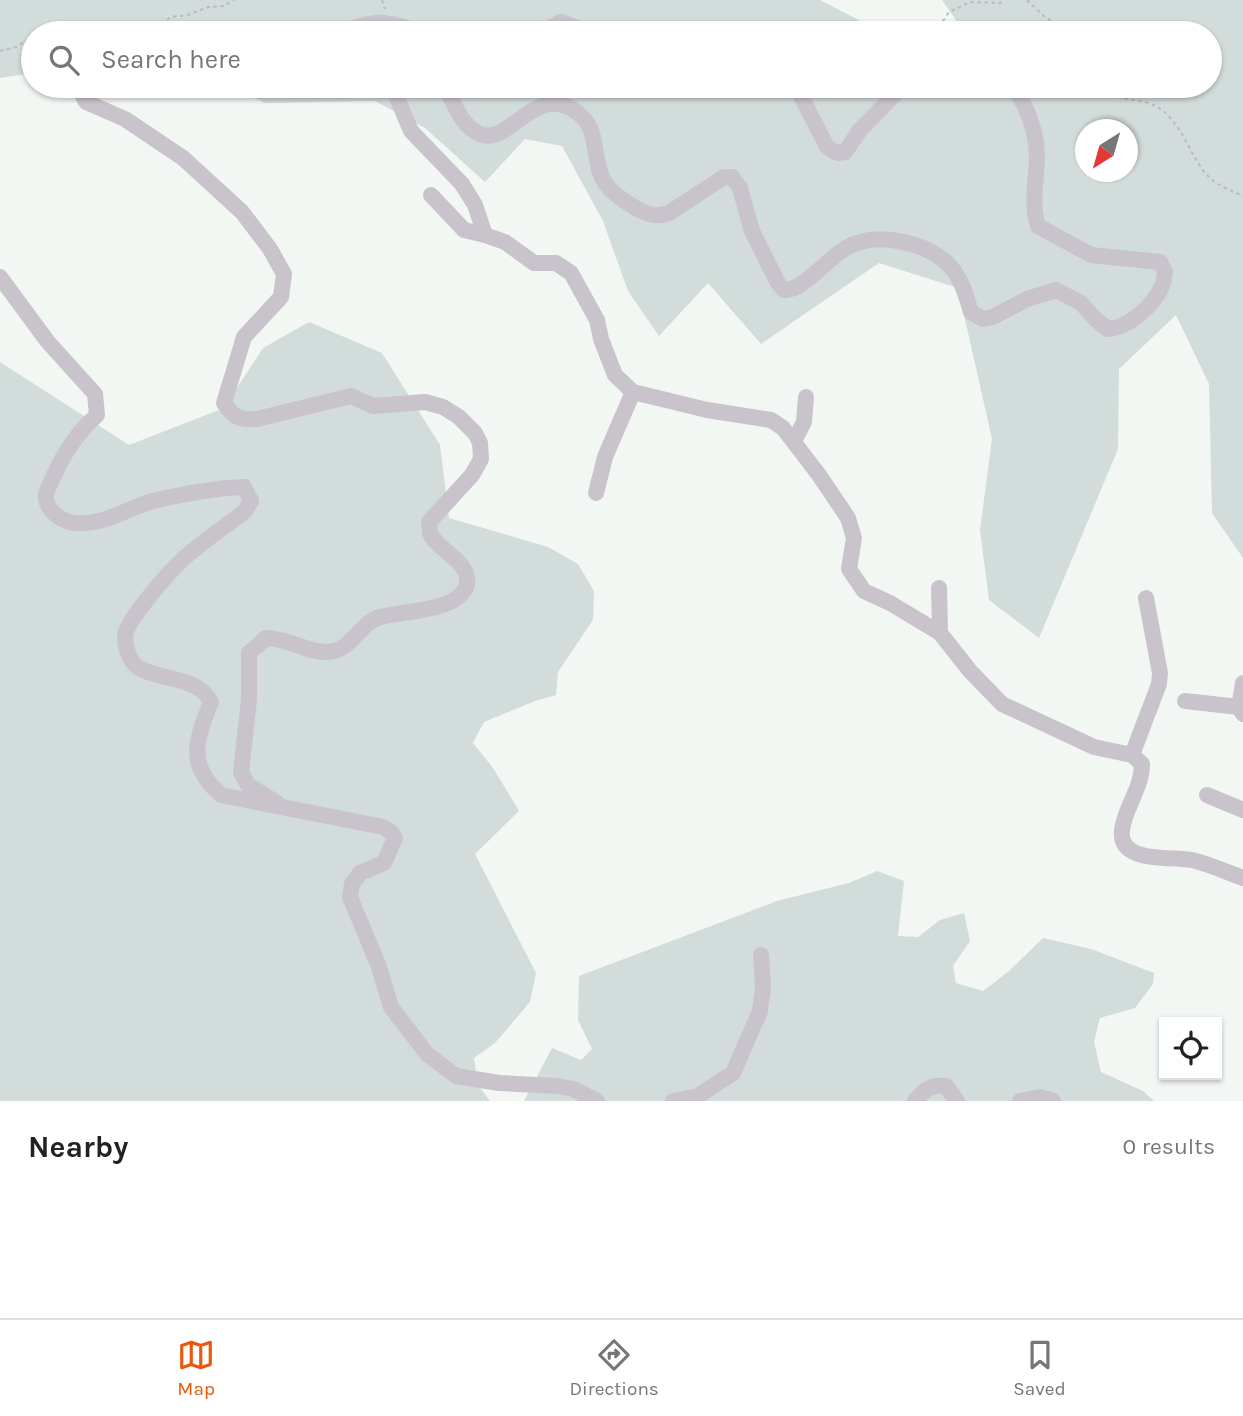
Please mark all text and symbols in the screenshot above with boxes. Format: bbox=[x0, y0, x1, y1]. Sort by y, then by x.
search box bbox=[21, 21, 1222, 98]
icon: search bbox=[45, 41, 83, 79]
text: Search here bbox=[101, 44, 241, 75]
north arrow bbox=[1075, 119, 1138, 182]
map controls bbox=[1159, 1017, 1222, 1080]
button: locate bbox=[1159, 1017, 1222, 1080]
text: Nearby bbox=[28, 1129, 128, 1165]
text: 0 results bbox=[1123, 1133, 1215, 1160]
tab: Map bbox=[177, 1336, 215, 1400]
tab: Directions bbox=[570, 1336, 659, 1400]
tab: Saved bbox=[1013, 1336, 1066, 1400]

